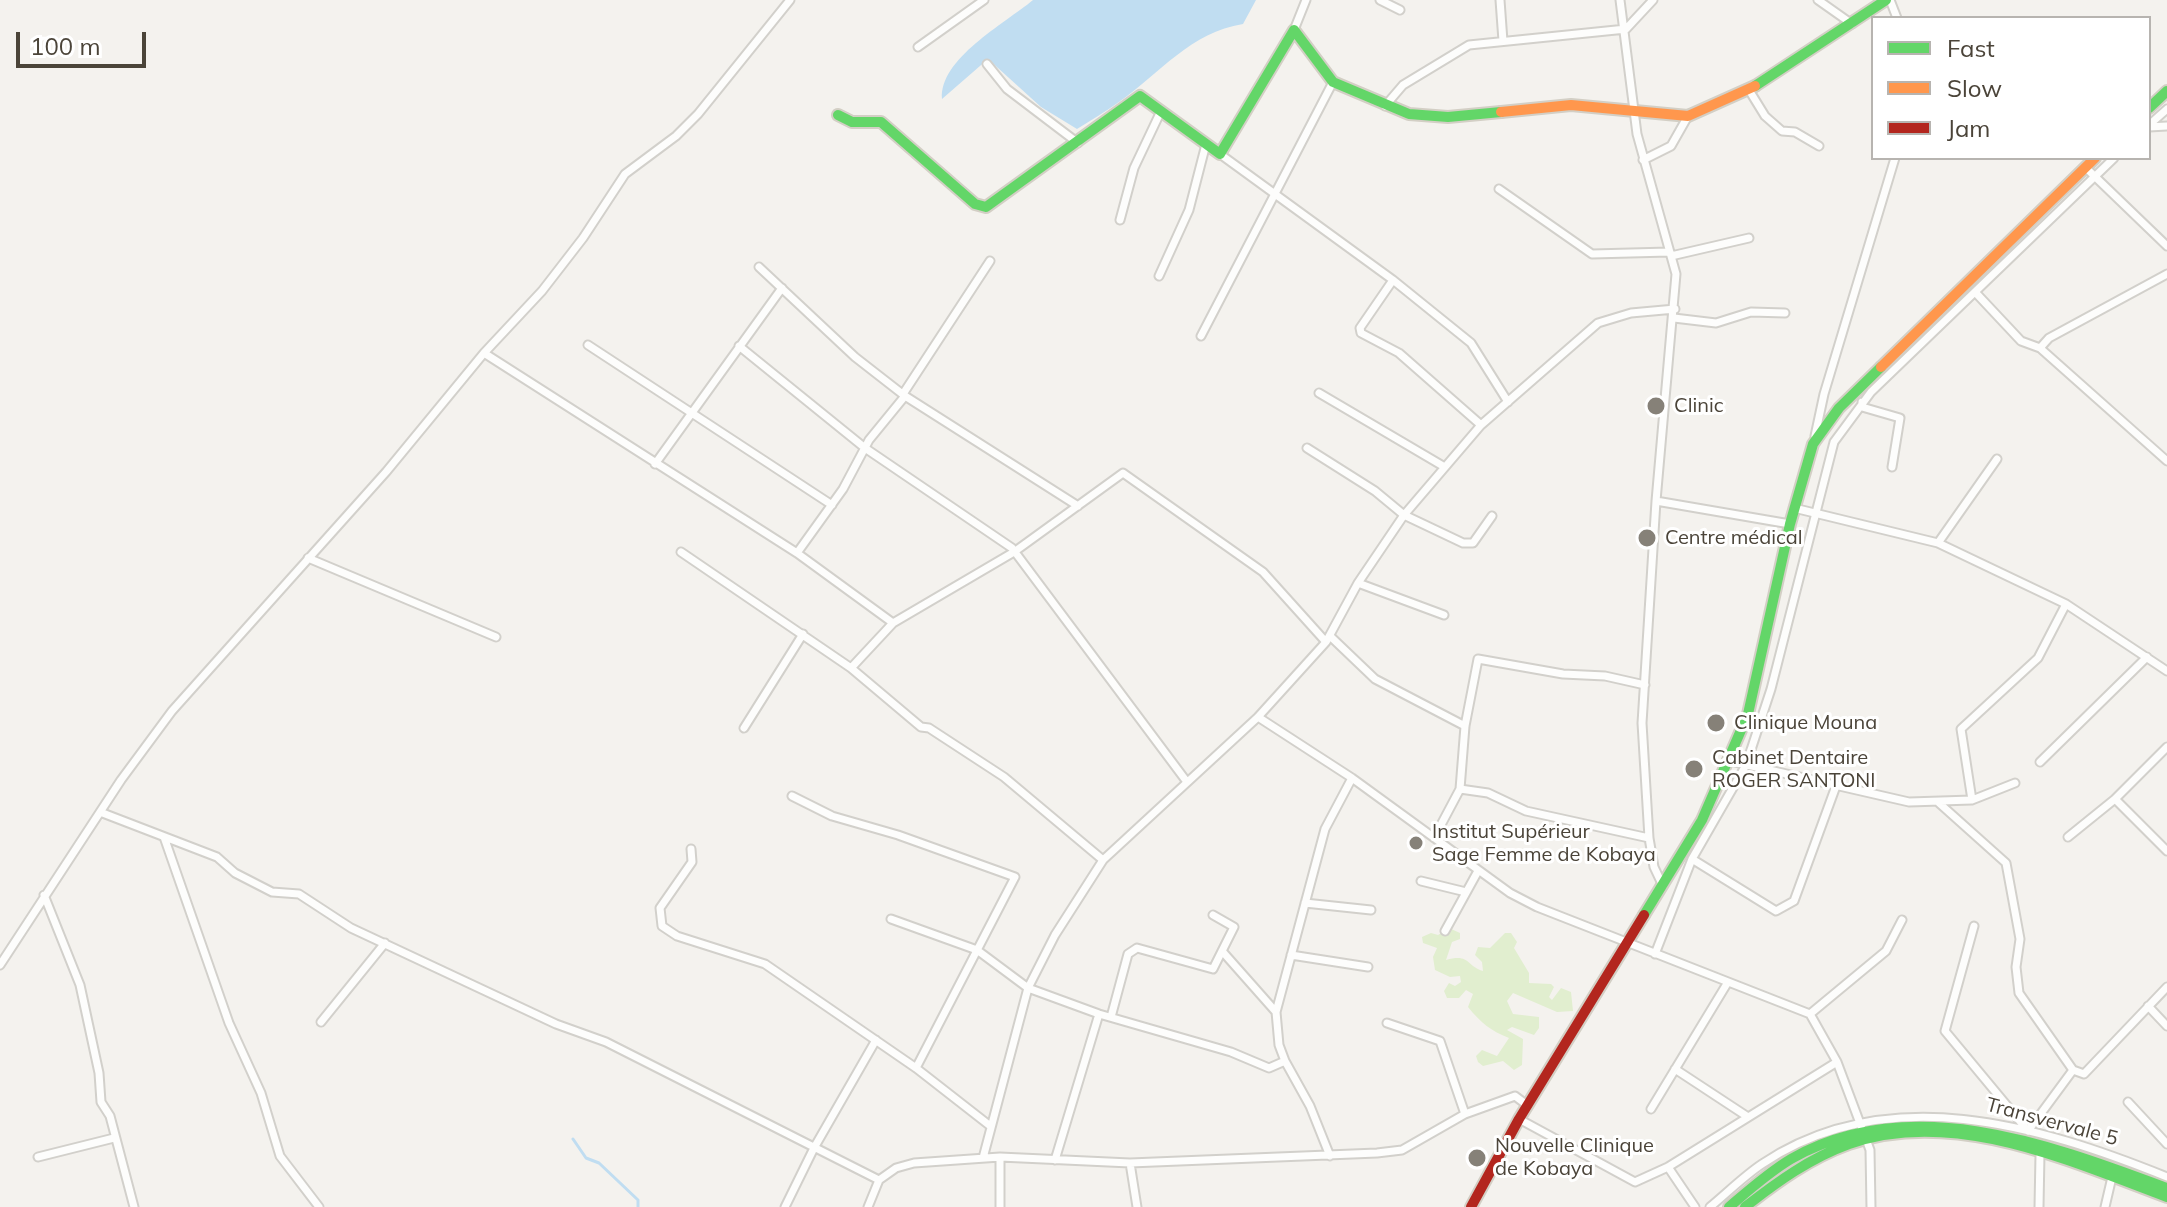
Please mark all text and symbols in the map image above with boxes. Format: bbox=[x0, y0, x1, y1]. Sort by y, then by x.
scale bar bbox=[20, 16, 150, 66]
legend bbox=[1871, 16, 2151, 160]
text: 100 m bbox=[30, 31, 101, 61]
text: Fast bbox=[1947, 33, 1995, 63]
text: Slow bbox=[1947, 73, 2002, 103]
text: Jam bbox=[1947, 113, 1990, 143]
place label: Clinic bbox=[1674, 394, 1724, 418]
marker: Clinic bbox=[1645, 395, 1667, 417]
place label: Centre médical bbox=[1665, 526, 1803, 550]
marker: Centre médical bbox=[1636, 527, 1658, 549]
place label: Clinique Mouna bbox=[1734, 711, 1877, 735]
marker: Clinique Mouna bbox=[1705, 712, 1727, 734]
place label: Cabinet Dentaire ROGER SANTONI bbox=[1712, 746, 1875, 793]
marker: Cabinet Dentaire ROGER SANTONI bbox=[1683, 758, 1705, 780]
place label: Institut Supérieur Sage Femme de Kobaya bbox=[1432, 820, 1656, 867]
marker: Institut Supérieur Sage Femme de Kobaya bbox=[1407, 834, 1425, 852]
street label: Transvervale 5 bbox=[1983, 1093, 2121, 1151]
place label: Nouvelle Clinique de Kobaya bbox=[1495, 1134, 1654, 1181]
marker: Nouvelle Clinique de Kobaya bbox=[1466, 1147, 1488, 1169]

